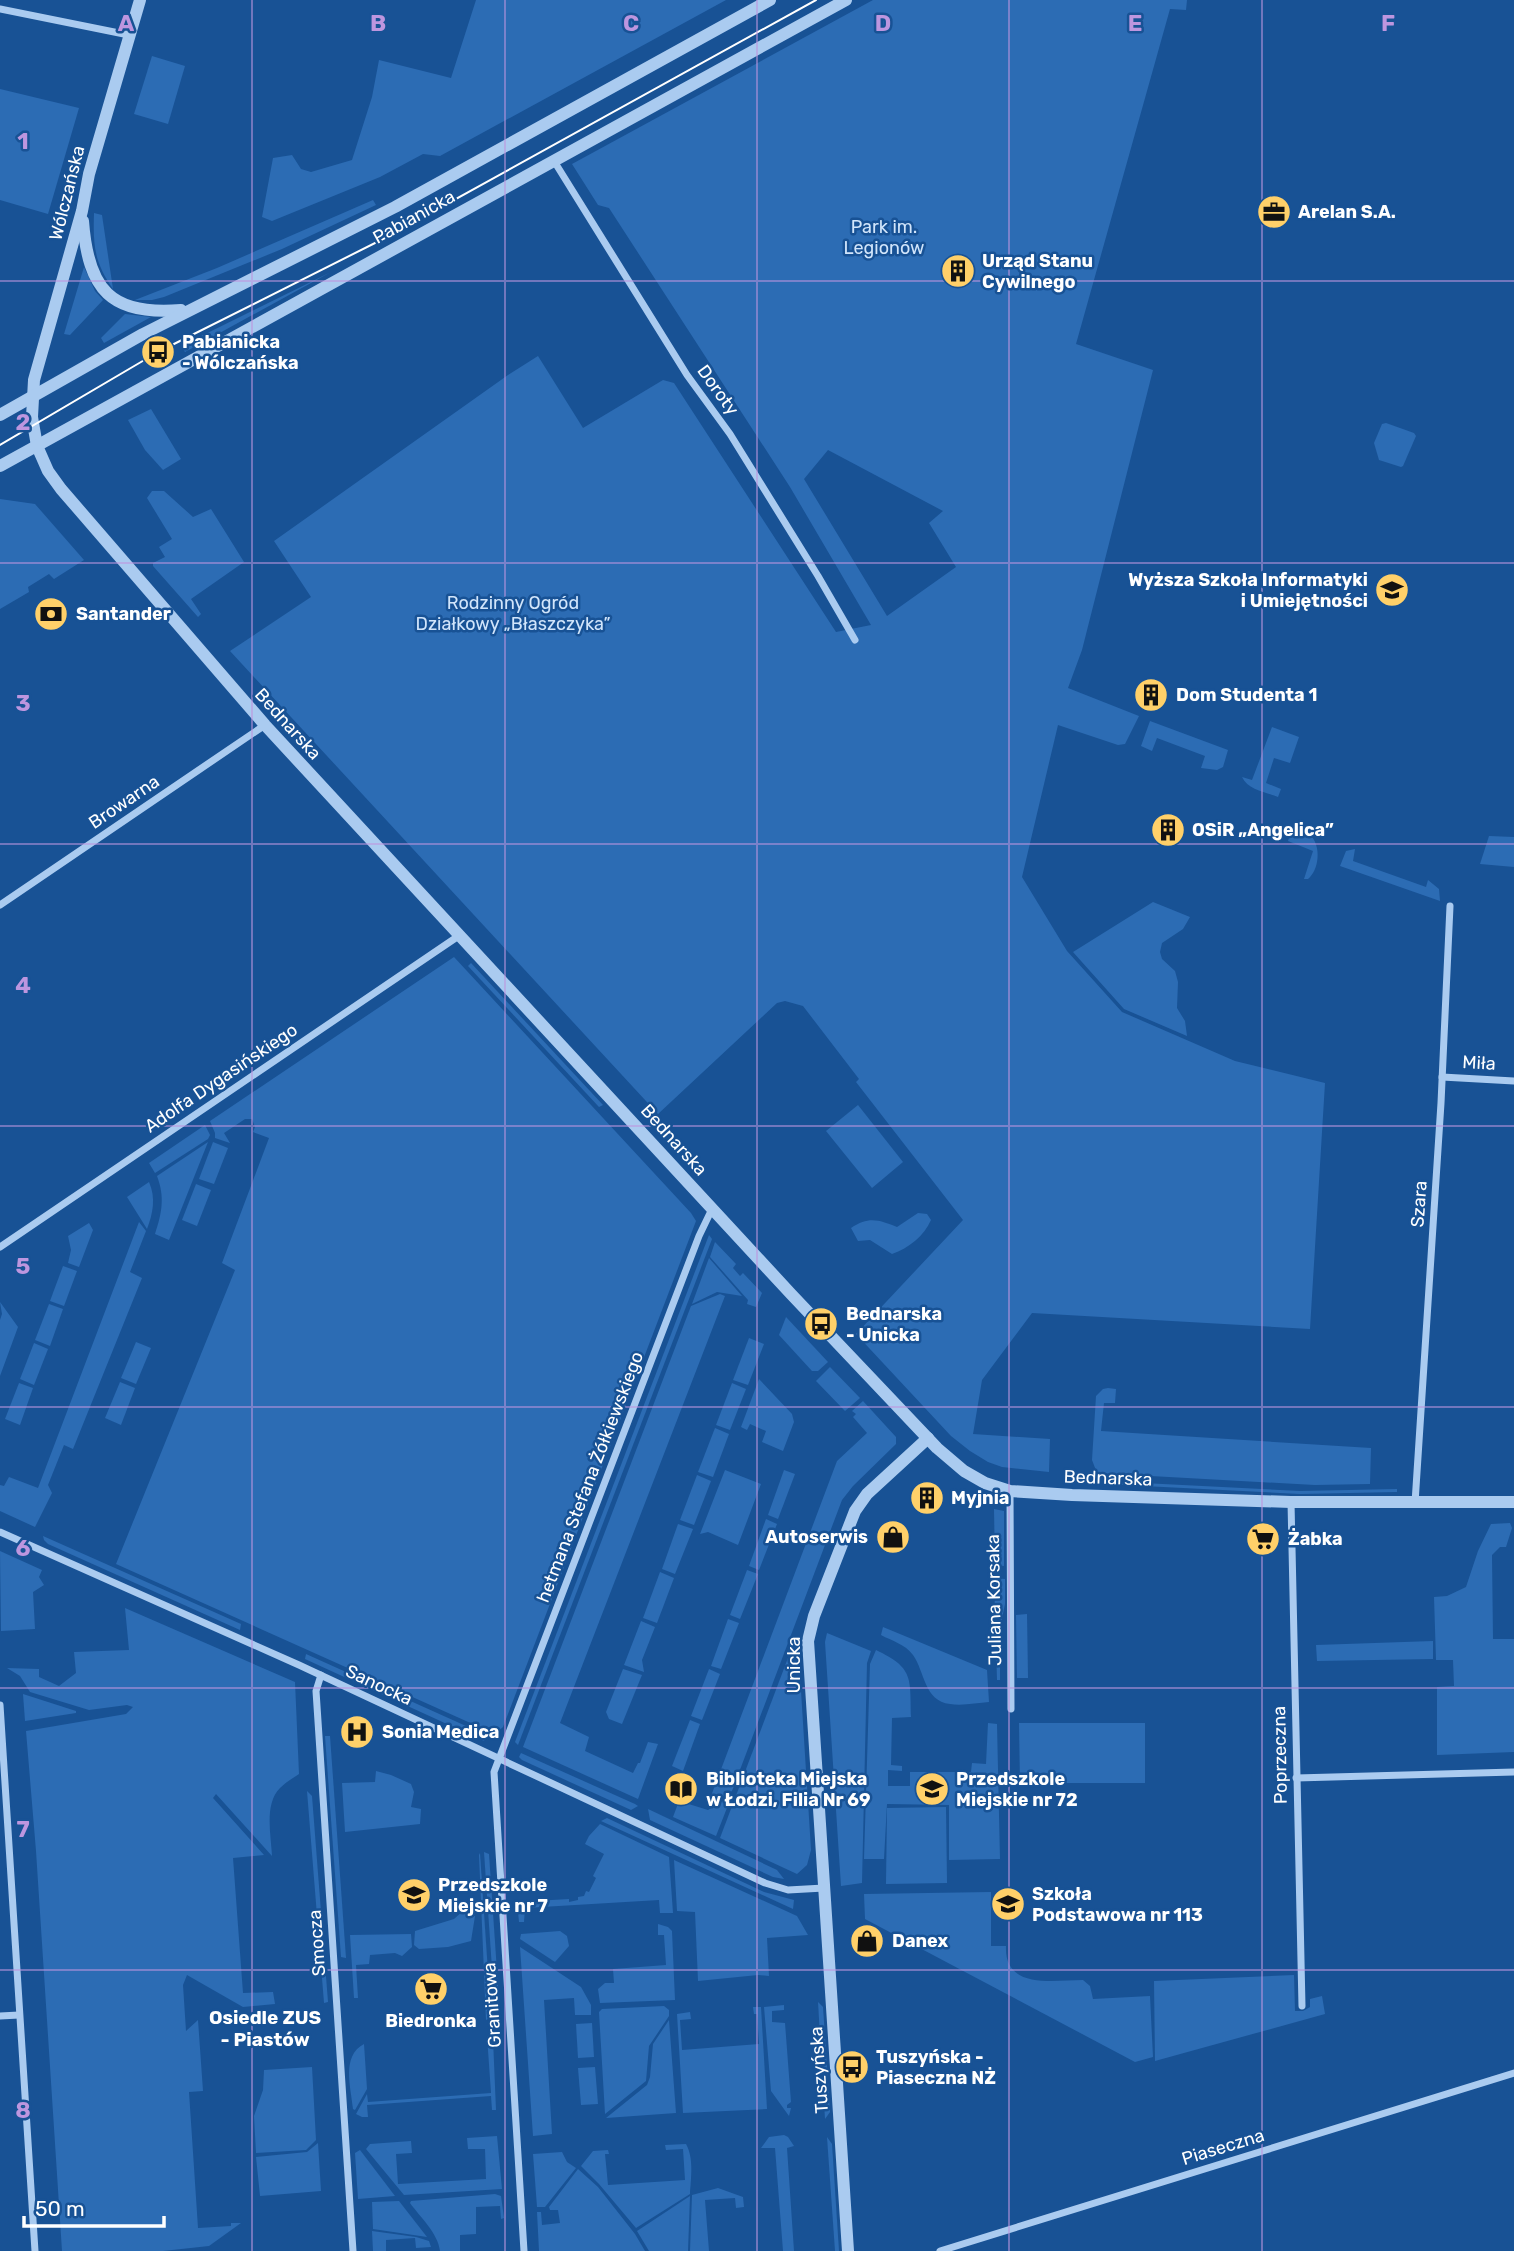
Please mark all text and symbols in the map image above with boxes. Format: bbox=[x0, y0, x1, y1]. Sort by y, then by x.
text: A bbox=[118, 9, 135, 37]
text: B bbox=[370, 9, 386, 37]
text: C bbox=[623, 9, 639, 37]
text: D bbox=[875, 9, 891, 37]
text: E bbox=[1128, 9, 1142, 37]
text: F bbox=[1381, 9, 1395, 37]
text: 1 bbox=[17, 127, 29, 155]
street label: Wólczańska bbox=[45, 143, 89, 243]
street label: Pabianicka bbox=[369, 185, 459, 249]
office icon: Arelan S.A. bbox=[1255, 193, 1293, 231]
place label: Arelan S.A. bbox=[1298, 201, 1396, 223]
park label: Park im. Legionów bbox=[844, 216, 924, 259]
place label: Urząd Stanu Cywilnego bbox=[982, 250, 1093, 293]
building icon: Urząd Stanu Cywilnego bbox=[939, 252, 977, 290]
place label: Pabianicka - Wólczańska bbox=[182, 331, 299, 374]
bus stop icon: Pabianicka - Wólczańska bbox=[139, 333, 177, 371]
street label: Doroty bbox=[692, 361, 744, 419]
text: 2 bbox=[16, 408, 30, 436]
place label: Wyższa Szkoła Informatyki i Umiejętności bbox=[1128, 569, 1368, 612]
school or university icon: Wyższa Szkoła Informatyki i Umiejętności bbox=[1373, 571, 1411, 609]
park label: Rodzinny Ogród Działkowy „Błaszczyka” bbox=[416, 592, 611, 635]
bank icon: Santander bbox=[32, 595, 70, 633]
place label: Santander bbox=[76, 603, 171, 625]
building icon: Dom Studenta 1 bbox=[1132, 676, 1170, 714]
street label: Bednarska bbox=[250, 684, 326, 764]
place label: Dom Studenta 1 bbox=[1176, 684, 1317, 706]
text: 3 bbox=[15, 689, 31, 717]
street label: Browarna bbox=[84, 770, 164, 834]
building icon: OSiR „Angelica” bbox=[1149, 811, 1187, 849]
place label: OSiR „Angelica” bbox=[1192, 819, 1334, 841]
text: 4 bbox=[15, 971, 31, 999]
street label: Adolfa Dygasińskiego bbox=[140, 1019, 302, 1137]
street label: Miła bbox=[1462, 1051, 1496, 1075]
street label: Bednarska bbox=[636, 1100, 712, 1180]
street label: Szara bbox=[1406, 1180, 1432, 1228]
text: 5 bbox=[16, 1252, 31, 1280]
place label: Bednarska - Unicka bbox=[846, 1303, 942, 1346]
bus stop icon: Bednarska - Unicka bbox=[802, 1305, 840, 1343]
street label: hetmana Stefana Żółkiewskiego bbox=[532, 1348, 648, 1606]
street label: Bednarska bbox=[1063, 1465, 1153, 1491]
building icon: Myjnia bbox=[908, 1479, 946, 1517]
place label: Myjnia bbox=[951, 1487, 1009, 1509]
shop icon: Autoserwis bbox=[874, 1518, 912, 1556]
supermarket icon: Żabka bbox=[1244, 1520, 1282, 1558]
place label: Autoserwis bbox=[765, 1526, 868, 1548]
place label: Żabka bbox=[1288, 1528, 1343, 1550]
text: 6 bbox=[16, 1534, 31, 1562]
street label: Juliana Korsaka bbox=[982, 1534, 1006, 1666]
street label: Unicka bbox=[783, 1637, 805, 1693]
street label: Sanocka bbox=[342, 1660, 416, 1710]
street label: Poprzeczna bbox=[1268, 1706, 1292, 1804]
hospital icon: Sonia Medica bbox=[338, 1713, 376, 1751]
place label: Sonia Medica bbox=[382, 1721, 499, 1743]
place label: Biblioteka Miejska w Łodzi, Filia Nr 69 bbox=[706, 1768, 871, 1811]
place label: Przedszkole Miejskie nr 72 bbox=[956, 1768, 1078, 1811]
library icon: Biblioteka Miejska w Łodzi, Filia Nr 69 bbox=[662, 1770, 700, 1808]
school or university icon: Przedszkole Miejskie nr 72 bbox=[913, 1770, 951, 1808]
text: 7 bbox=[16, 1815, 30, 1843]
place label: Przedszkole Miejskie nr 7 bbox=[438, 1874, 548, 1917]
school or university icon: Przedszkole Miejskie nr 7 bbox=[395, 1876, 433, 1914]
place label: Szkoła Podstawowa nr 113 bbox=[1032, 1883, 1203, 1926]
school or university icon: Szkoła Podstawowa nr 113 bbox=[989, 1885, 1027, 1923]
street label: Smocza bbox=[304, 1909, 330, 1977]
shop icon: Danex bbox=[848, 1922, 886, 1960]
place label: Danex bbox=[892, 1930, 948, 1952]
street label: Granitowa bbox=[478, 1962, 506, 2048]
supermarket icon: Biedronka bbox=[412, 1970, 450, 2008]
district label: Osiedle ZUS - Piastów bbox=[209, 2006, 322, 2051]
place label: Biedronka bbox=[385, 2010, 477, 2032]
street label: Tuszyńska bbox=[805, 2026, 833, 2114]
place label: Tuszyńska - Piaseczna NŻ bbox=[876, 2046, 996, 2089]
bus stop icon: Tuszyńska - Piaseczna NŻ bbox=[833, 2048, 871, 2086]
text: 8 bbox=[15, 2096, 31, 2124]
street label: Piaseczna bbox=[1179, 2124, 1267, 2170]
scale bar bbox=[24, 2184, 164, 2228]
text: 50 m bbox=[35, 2196, 85, 2221]

